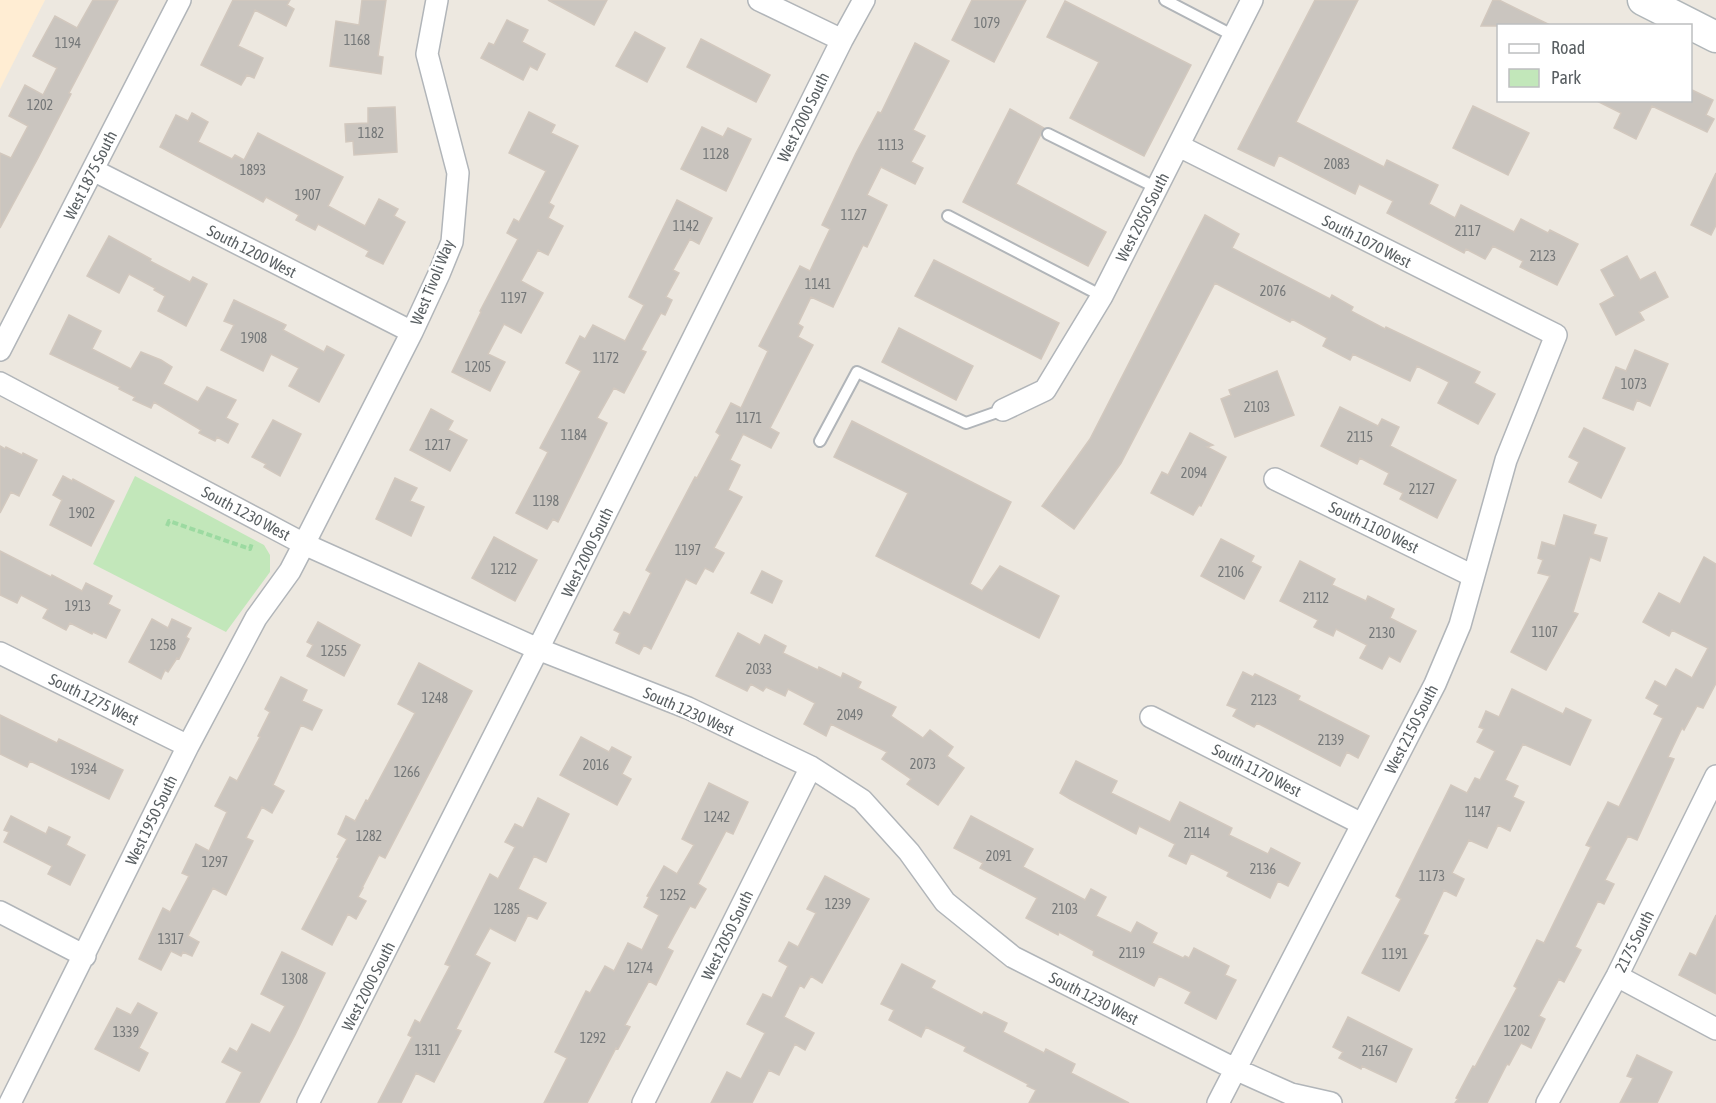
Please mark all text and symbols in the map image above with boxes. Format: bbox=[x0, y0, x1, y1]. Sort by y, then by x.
house number: 1079 bbox=[974, 15, 1000, 31]
legend bbox=[1497, 24, 1692, 102]
house number: 1168 bbox=[344, 32, 371, 48]
house number: 1194 bbox=[55, 35, 82, 51]
text: Road bbox=[1551, 37, 1585, 58]
text: Park bbox=[1551, 67, 1581, 88]
street label: West 2000 South bbox=[774, 69, 832, 165]
house number: 1202 bbox=[27, 97, 53, 113]
house number: 1182 bbox=[358, 125, 384, 141]
street label: West 1875 South bbox=[60, 127, 120, 223]
house number: 1113 bbox=[878, 137, 904, 153]
house number: 1128 bbox=[703, 146, 730, 162]
house number: 2083 bbox=[1324, 156, 1350, 172]
house number: 1893 bbox=[240, 162, 266, 178]
street label: West 2050 South bbox=[1112, 169, 1172, 265]
house number: 1907 bbox=[295, 187, 321, 203]
house number: 1127 bbox=[841, 207, 867, 223]
street label: South 1070 West bbox=[1319, 211, 1415, 271]
house number: 1142 bbox=[673, 218, 699, 234]
street label: South 1200 West bbox=[204, 221, 300, 281]
house number: 2117 bbox=[1455, 223, 1481, 239]
street label: West Tivoli Way bbox=[407, 236, 458, 328]
house number: 2123 bbox=[1530, 248, 1556, 264]
house number: 1141 bbox=[805, 276, 831, 292]
house number: 2076 bbox=[1260, 283, 1287, 299]
house number: 1197 bbox=[501, 290, 527, 306]
house number: 1908 bbox=[241, 330, 268, 346]
house number: 1172 bbox=[593, 350, 619, 366]
house number: 1205 bbox=[465, 359, 491, 375]
house number: 1073 bbox=[1621, 376, 1647, 392]
house number: 2103 bbox=[1244, 399, 1270, 415]
house number: 1171 bbox=[736, 410, 762, 426]
house number: 1184 bbox=[561, 427, 588, 443]
house number: 2115 bbox=[1347, 429, 1373, 445]
house number: 1217 bbox=[425, 437, 451, 453]
house number: 2094 bbox=[1181, 465, 1208, 481]
house number: 2127 bbox=[1409, 481, 1435, 497]
street label: South 1230 West bbox=[199, 482, 294, 544]
house number: 1198 bbox=[533, 493, 560, 509]
street label: South 1100 West bbox=[1326, 498, 1422, 557]
street label: West 2000 South bbox=[558, 504, 616, 600]
house number: 1902 bbox=[69, 505, 95, 521]
house number: 1197 bbox=[675, 542, 701, 558]
house number: 1212 bbox=[491, 561, 517, 577]
house number: 2106 bbox=[1218, 564, 1245, 580]
house number: 2112 bbox=[1303, 590, 1329, 606]
house number: 1913 bbox=[65, 598, 91, 614]
house number: 1107 bbox=[1532, 624, 1558, 640]
house number: 2130 bbox=[1369, 625, 1396, 641]
house number: 1258 bbox=[150, 637, 177, 653]
house number: 1255 bbox=[321, 643, 347, 659]
house number: 2033 bbox=[746, 661, 772, 677]
street label: South 1275 West bbox=[46, 670, 142, 729]
street label: West 2150 South bbox=[1381, 681, 1441, 777]
street label: South 1230 West bbox=[641, 683, 738, 739]
house number: 1248 bbox=[422, 690, 449, 706]
house number: 2123 bbox=[1251, 692, 1277, 708]
house number: 2049 bbox=[837, 707, 863, 723]
house number: 2139 bbox=[1318, 732, 1344, 748]
street label: South 1170 West bbox=[1209, 740, 1305, 800]
house number: 2073 bbox=[910, 756, 936, 772]
house number: 2016 bbox=[583, 757, 610, 773]
house number: 1934 bbox=[71, 761, 98, 777]
house number: 1266 bbox=[394, 764, 421, 780]
street label: West 1950 South bbox=[122, 772, 180, 868]
house number: 1147 bbox=[1465, 804, 1491, 820]
house number: 1242 bbox=[704, 809, 730, 825]
house number: 2114 bbox=[1184, 825, 1211, 841]
house number: 1282 bbox=[356, 828, 382, 844]
house number: 2091 bbox=[986, 848, 1012, 864]
house number: 1297 bbox=[202, 854, 228, 870]
house number: 2136 bbox=[1250, 861, 1277, 877]
house number: 1173 bbox=[1419, 868, 1445, 884]
house number: 1252 bbox=[660, 887, 686, 903]
street label: West 2050 South bbox=[698, 887, 756, 983]
house number: 1239 bbox=[825, 896, 851, 912]
house number: 1285 bbox=[494, 901, 520, 917]
house number: 2103 bbox=[1052, 901, 1078, 917]
street label: 2175 South bbox=[1611, 907, 1657, 975]
house number: 1317 bbox=[158, 931, 184, 947]
street label: West 2000 South bbox=[338, 938, 398, 1034]
house number: 2119 bbox=[1119, 945, 1145, 961]
house number: 1191 bbox=[1382, 946, 1408, 962]
house number: 1274 bbox=[627, 960, 654, 976]
street label: South 1230 West bbox=[1046, 968, 1142, 1028]
house number: 1308 bbox=[282, 971, 309, 987]
house number: 1202 bbox=[1504, 1023, 1530, 1039]
house number: 1339 bbox=[113, 1024, 139, 1040]
house number: 1292 bbox=[580, 1030, 606, 1046]
house number: 1311 bbox=[415, 1042, 441, 1058]
house number: 2167 bbox=[1362, 1043, 1388, 1059]

